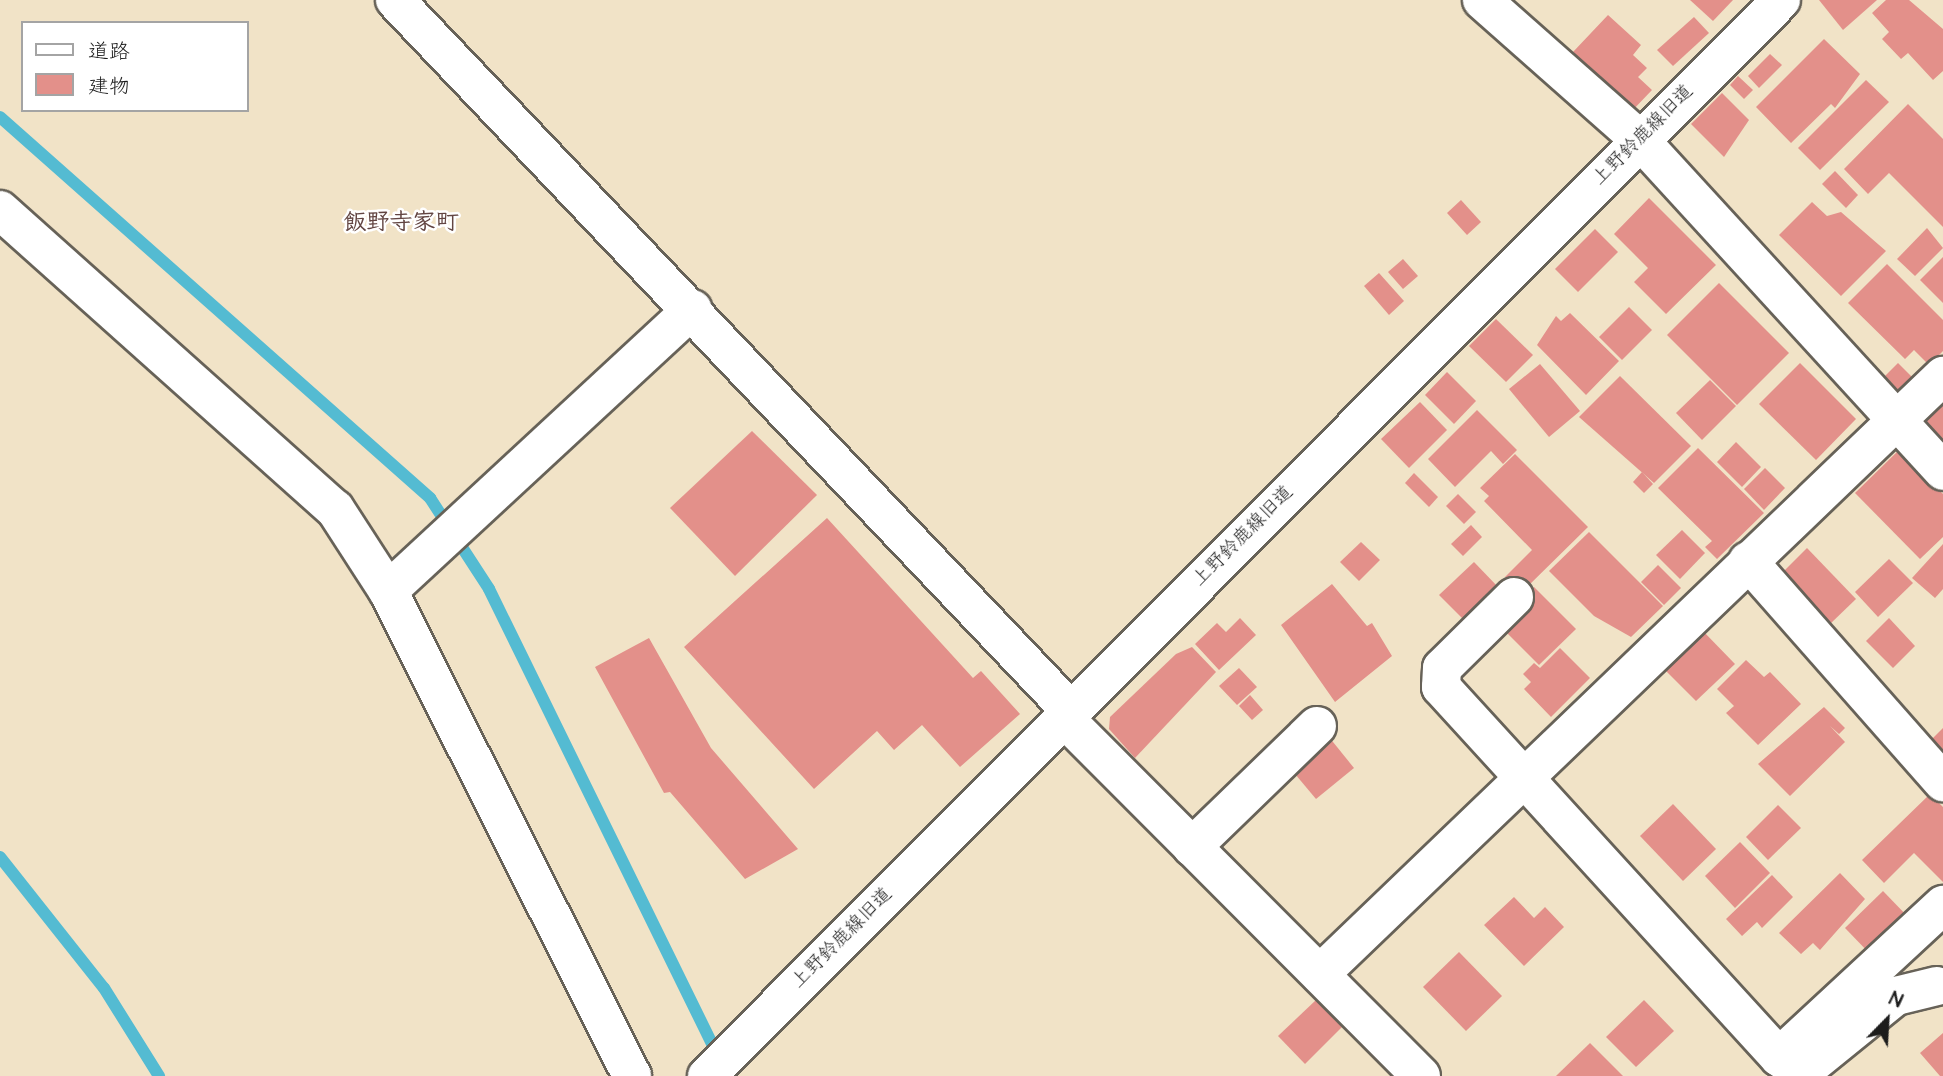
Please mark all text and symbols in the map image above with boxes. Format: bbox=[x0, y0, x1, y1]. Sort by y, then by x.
legend bbox=[21, 21, 248, 112]
text: 道路 bbox=[88, 37, 130, 66]
text: 建物 bbox=[88, 72, 130, 101]
street label: 上野鈴鹿線旧道 bbox=[1588, 80, 1698, 190]
district label: 飯野寺家町 bbox=[344, 208, 458, 236]
street label: 上野鈴鹿線旧道 bbox=[1188, 481, 1298, 591]
street label: 上野鈴鹿線旧道 bbox=[787, 883, 897, 993]
north arrow bbox=[1852, 985, 1922, 1055]
text: N bbox=[1885, 986, 1907, 1015]

